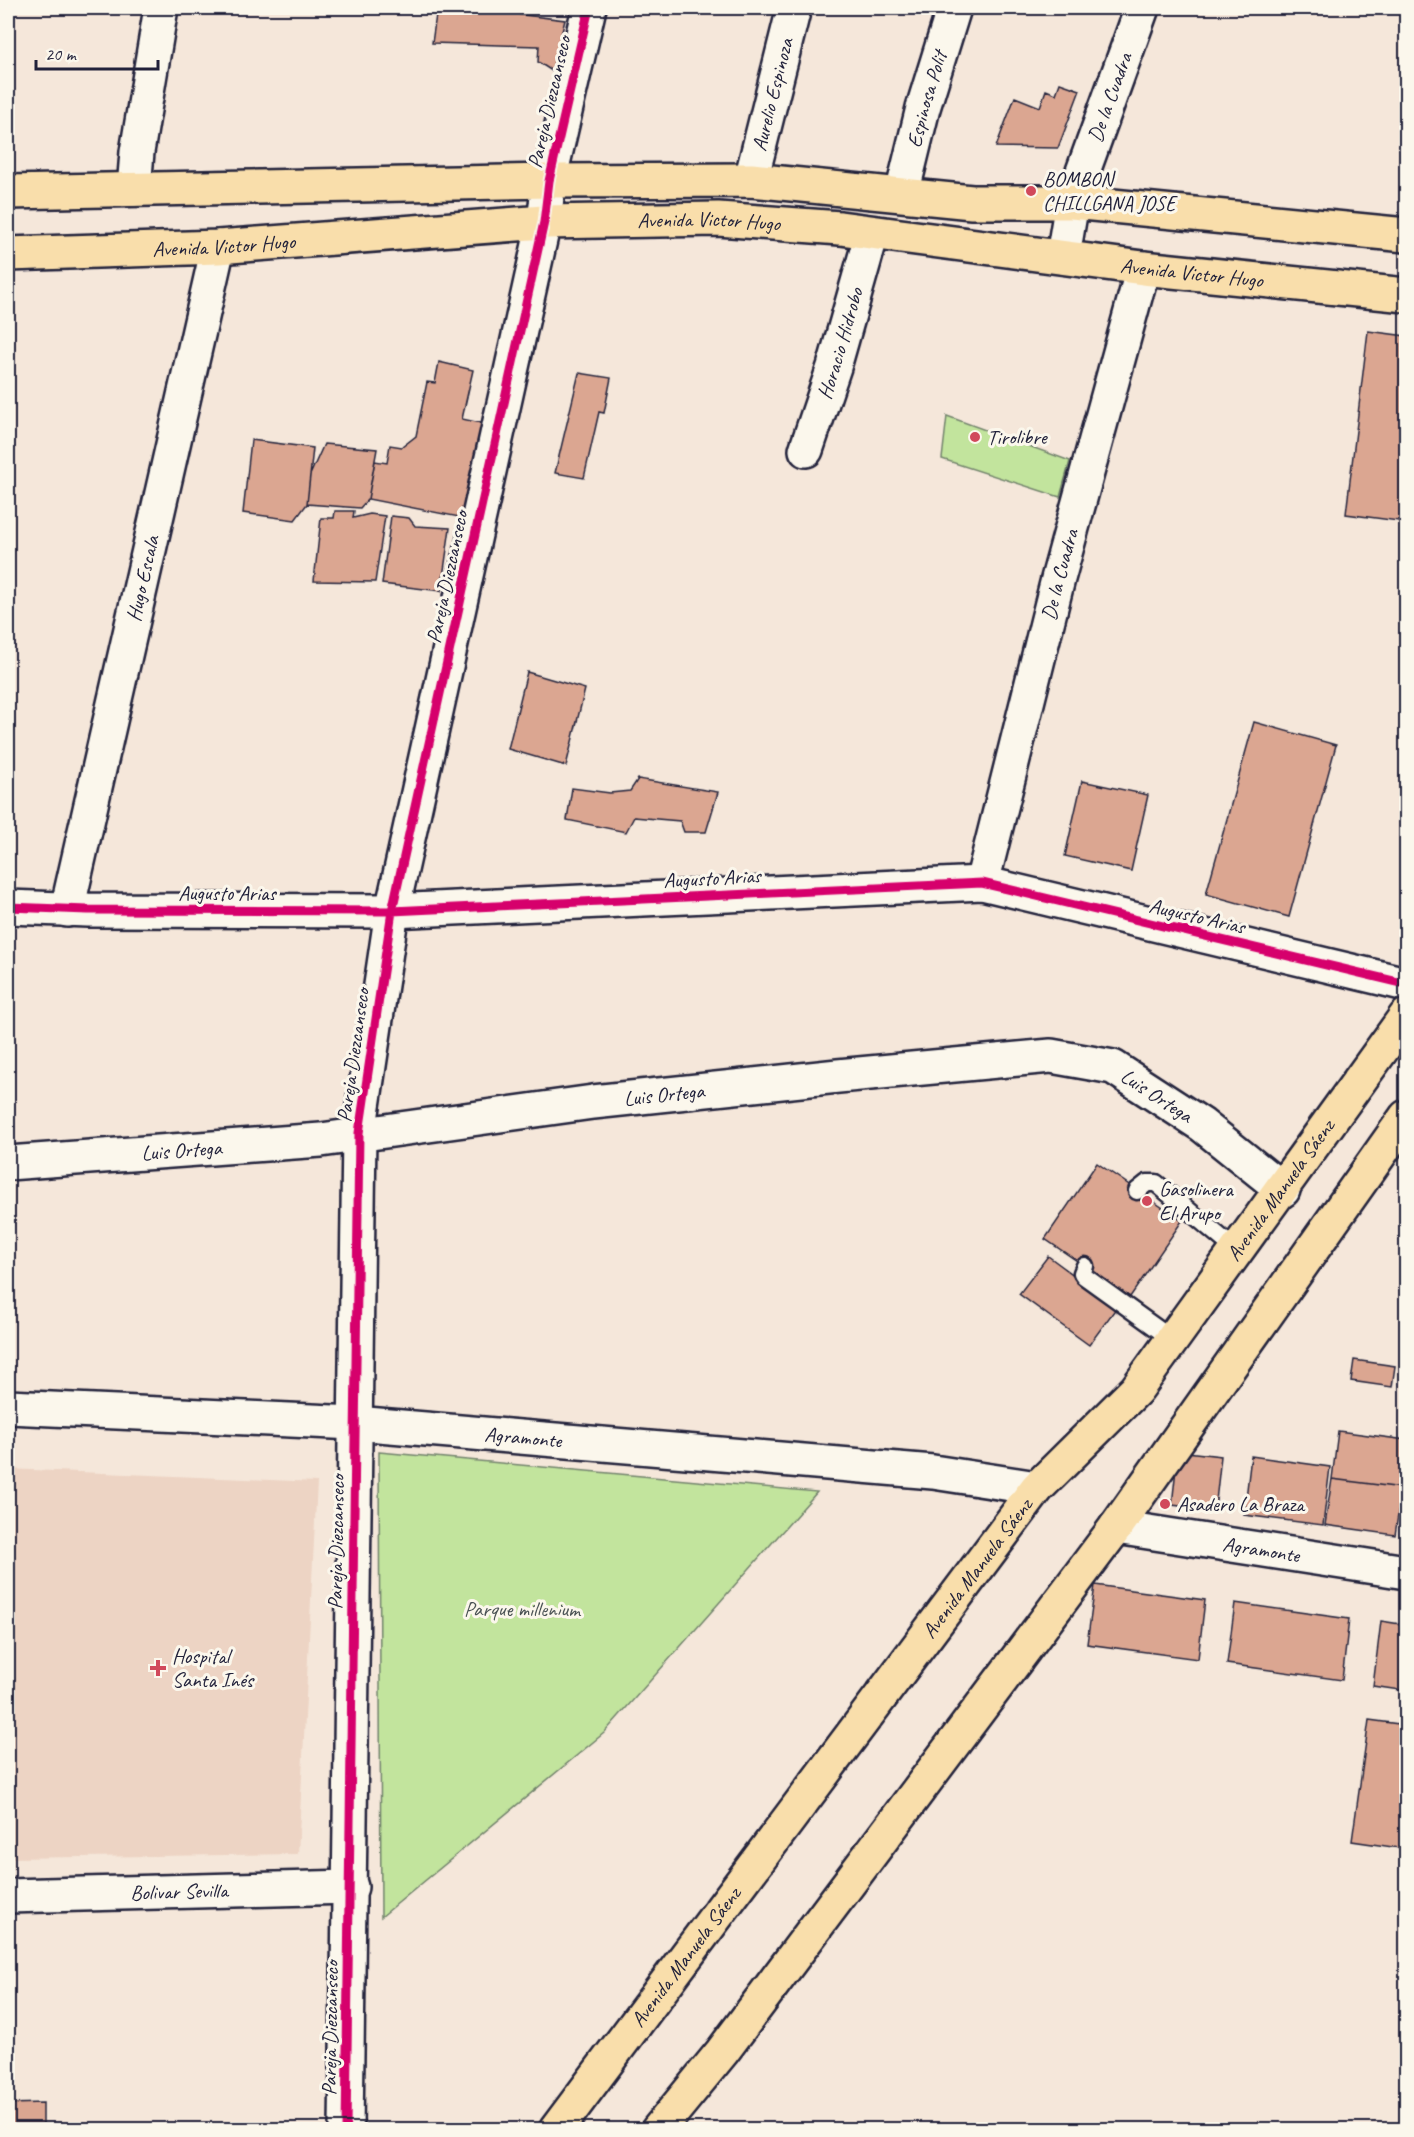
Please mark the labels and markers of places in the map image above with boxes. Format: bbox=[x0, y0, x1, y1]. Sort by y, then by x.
place label: BOMBON CHILLGANA JOSE bbox=[1043, 166, 1178, 216]
marker: BOMBON CHILLGANA JOSE bbox=[1024, 184, 1038, 198]
place label: Tirolibre bbox=[987, 424, 1049, 450]
marker: Tirolibre bbox=[968, 430, 982, 444]
place label: Gasolinera El Arupo bbox=[1159, 1176, 1234, 1226]
marker: Gasolinera El Arupo bbox=[1140, 1194, 1154, 1208]
place label: Asadero La Braza bbox=[1177, 1491, 1306, 1517]
marker: Asadero La Braza bbox=[1158, 1497, 1172, 1511]
place label: Hospital Santa Inés bbox=[172, 1643, 255, 1693]
marker: Hospital Santa Inés bbox=[149, 1659, 167, 1677]

